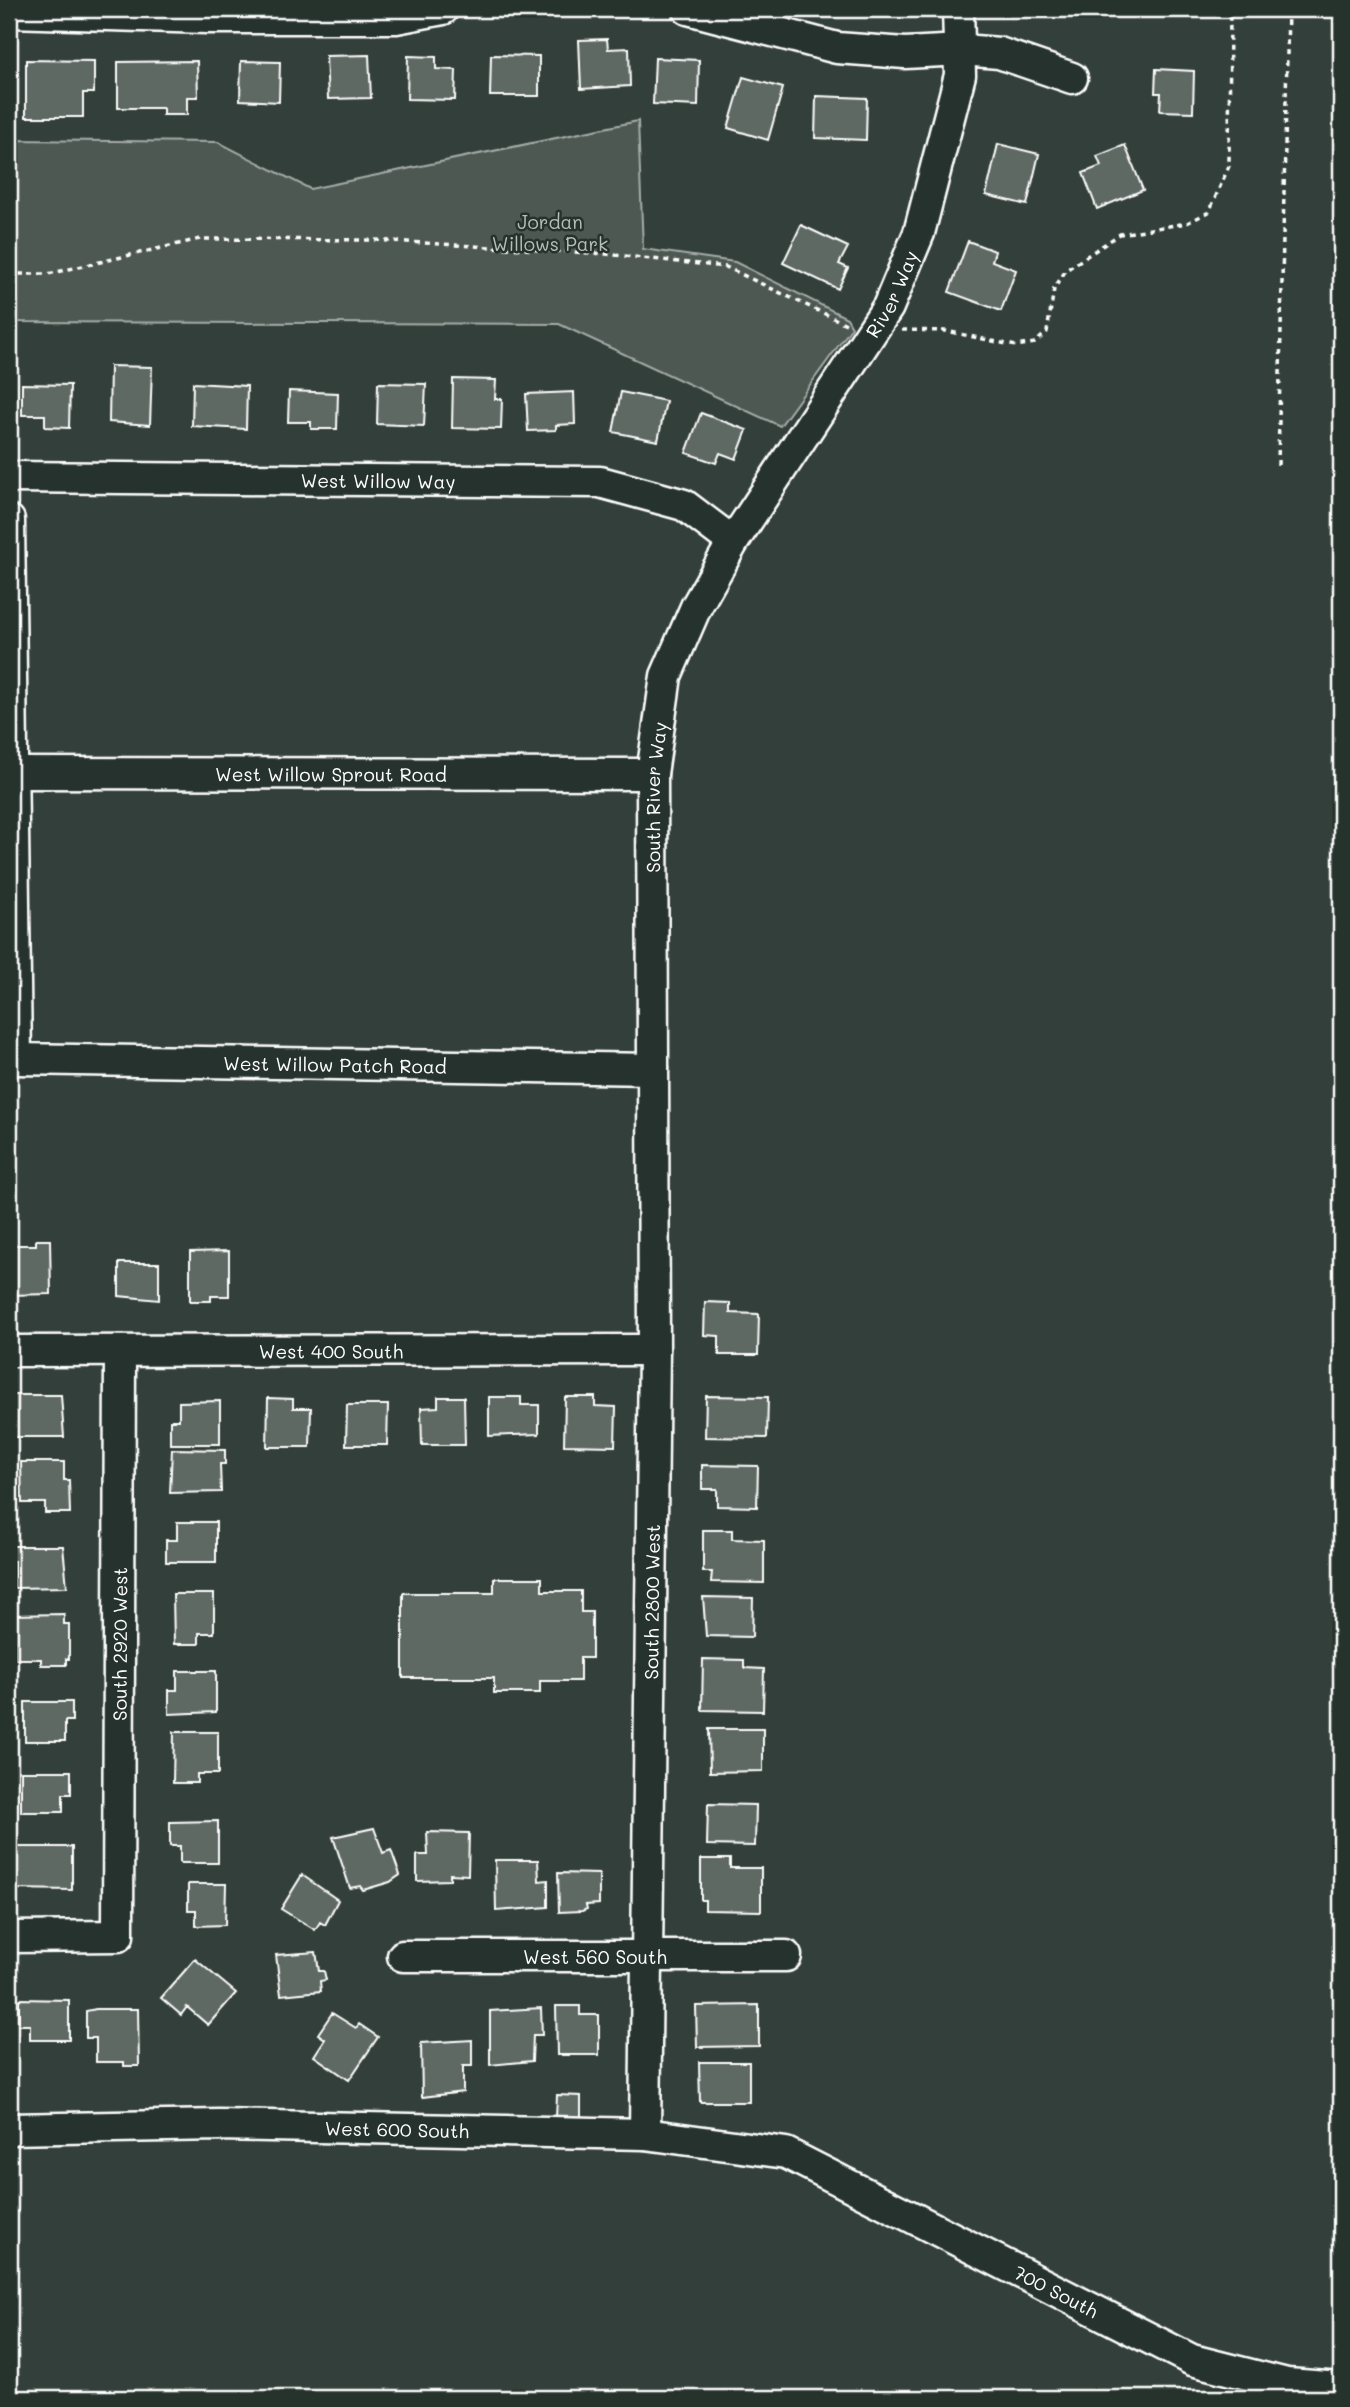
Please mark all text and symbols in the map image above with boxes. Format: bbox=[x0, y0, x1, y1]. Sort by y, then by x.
park label: Jordan Willows Park bbox=[492, 209, 608, 256]
street label: River Way bbox=[859, 246, 923, 342]
street label: West Willow Way bbox=[300, 467, 455, 493]
street label: South River Way bbox=[639, 720, 672, 873]
street label: West Willow Sprout Road bbox=[215, 761, 447, 786]
street label: West Willow Patch Road bbox=[223, 1050, 447, 1078]
street label: West 400 South bbox=[259, 1338, 403, 1363]
street label: South 2800 West bbox=[638, 1524, 664, 1680]
street label: South 2920 West bbox=[106, 1567, 132, 1721]
street label: West 560 South bbox=[523, 1944, 667, 1969]
street label: West 600 South bbox=[324, 2115, 470, 2143]
street label: 700 South bbox=[1010, 2259, 1103, 2323]

